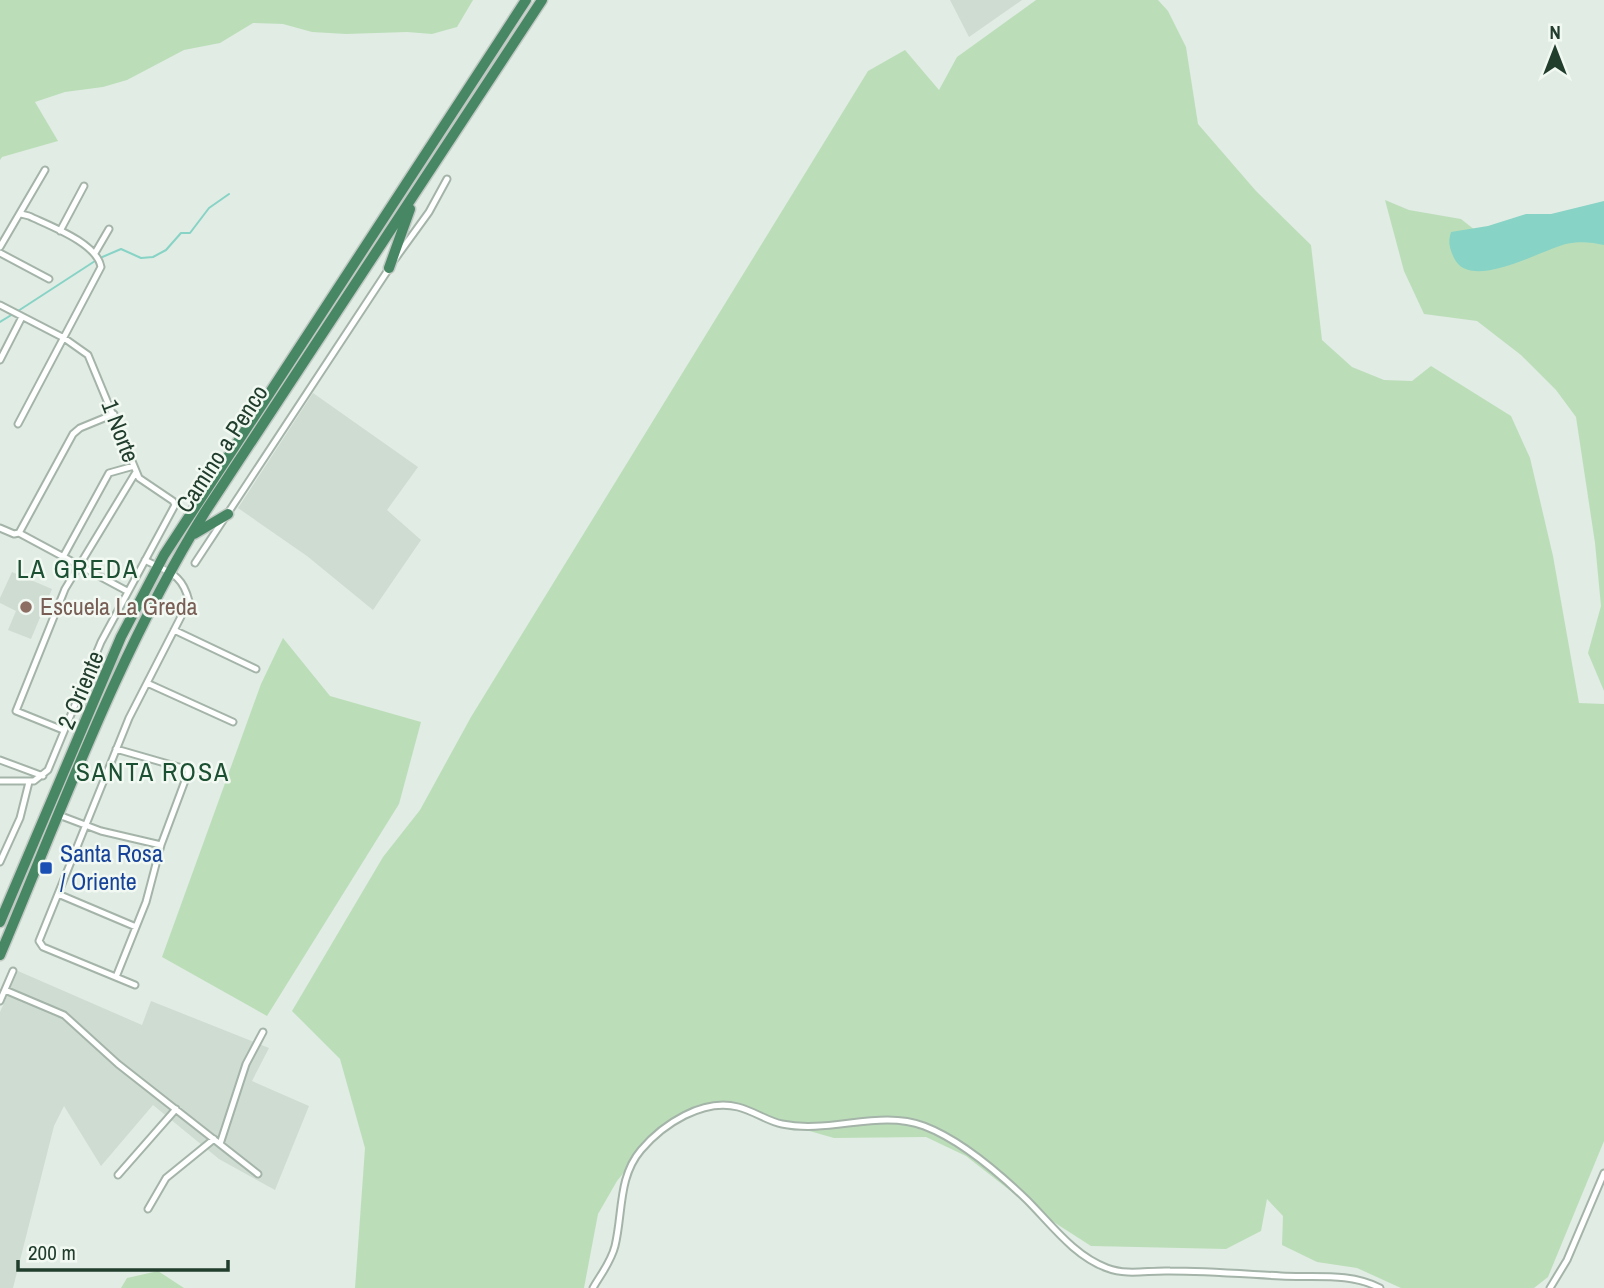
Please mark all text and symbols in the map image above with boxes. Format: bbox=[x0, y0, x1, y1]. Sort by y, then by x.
north arrow bbox=[1520, 14, 1590, 84]
text: N bbox=[1549, 19, 1561, 45]
street label: Camino a Penco bbox=[168, 378, 275, 519]
street label: 1 Norte bbox=[94, 395, 147, 467]
district label: LA GREDA bbox=[17, 551, 139, 586]
place label: Escuela La Greda bbox=[40, 590, 198, 622]
marker: Escuela La Greda bbox=[18, 599, 34, 615]
street label: 2 Oriente bbox=[49, 646, 111, 734]
district label: SANTA ROSA bbox=[76, 754, 230, 789]
place label: Santa Rosa / Oriente bbox=[60, 837, 163, 897]
marker: Santa Rosa / Oriente bbox=[38, 860, 54, 876]
scale bar bbox=[18, 1228, 228, 1272]
text: 200 m bbox=[28, 1238, 76, 1267]

